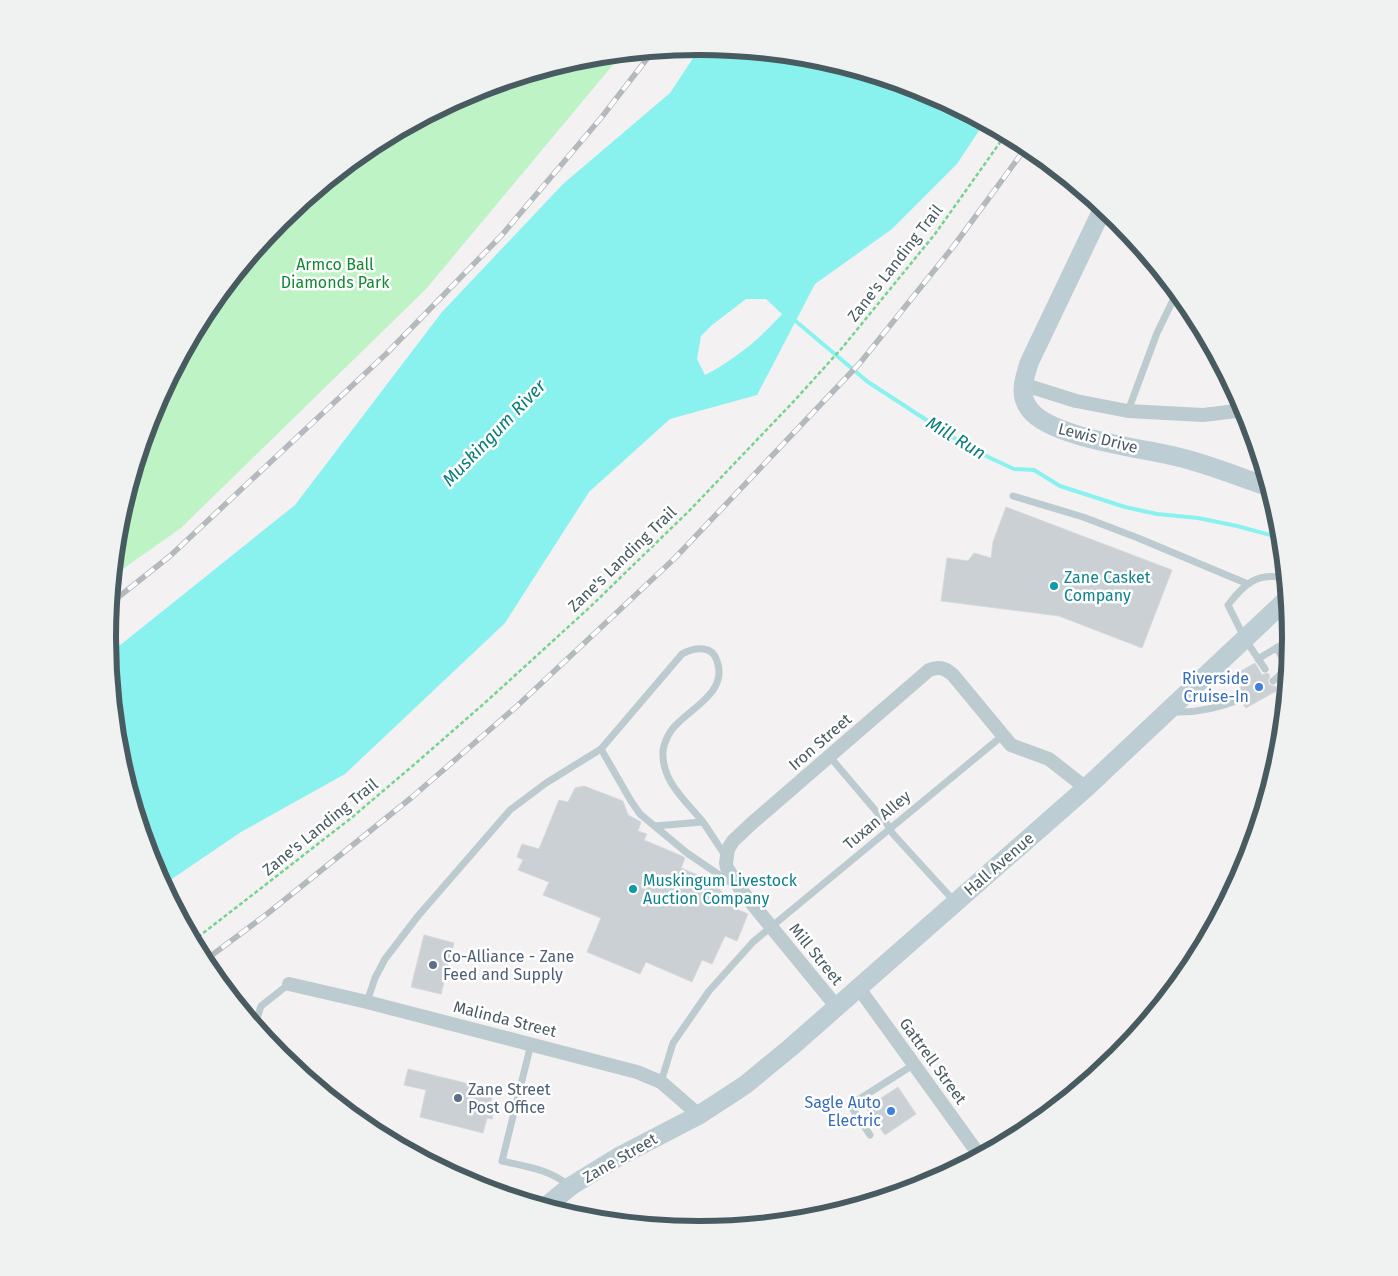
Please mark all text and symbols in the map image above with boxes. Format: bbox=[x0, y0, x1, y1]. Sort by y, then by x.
street label: Zane's Landing Trail bbox=[843, 201, 947, 325]
park label: Armco Ball Diamonds Park bbox=[281, 255, 390, 292]
water label: Muskingum River bbox=[438, 374, 551, 491]
water label: Mill Run bbox=[922, 412, 990, 464]
street label: Lewis Drive bbox=[1056, 419, 1140, 457]
street label: Zane's Landing Trail bbox=[564, 502, 680, 616]
place label: Zane Casket Company bbox=[1064, 568, 1151, 605]
marker: Zane Casket Company bbox=[1048, 580, 1060, 592]
place label: Riverside Cruise-In bbox=[1182, 669, 1249, 706]
marker: Riverside Cruise-In bbox=[1253, 681, 1265, 693]
street label: Iron Street bbox=[785, 709, 855, 774]
street label: Zane's Landing Trail bbox=[258, 774, 382, 879]
street label: Tuxan Alley bbox=[840, 786, 915, 854]
street label: Hall Avenue bbox=[960, 829, 1038, 899]
place label: Muskingum Livestock Auction Company bbox=[643, 871, 798, 908]
marker: Muskingum Livestock Auction Company bbox=[627, 883, 639, 895]
street label: Mill Street bbox=[785, 919, 847, 989]
place label: Co-Alliance - Zane Feed and Supply bbox=[443, 947, 574, 984]
marker: Co-Alliance - Zane Feed and Supply bbox=[427, 959, 439, 971]
street label: Malinda Street bbox=[452, 997, 559, 1041]
street label: Gattrell Street bbox=[895, 1014, 971, 1108]
place label: Zane Street Post Office bbox=[468, 1080, 551, 1117]
marker: Zane Street Post Office bbox=[452, 1092, 464, 1104]
place label: Sagle Auto Electric bbox=[804, 1093, 881, 1130]
marker: Sagle Auto Electric bbox=[885, 1105, 897, 1117]
street label: Zane Street bbox=[579, 1129, 661, 1187]

